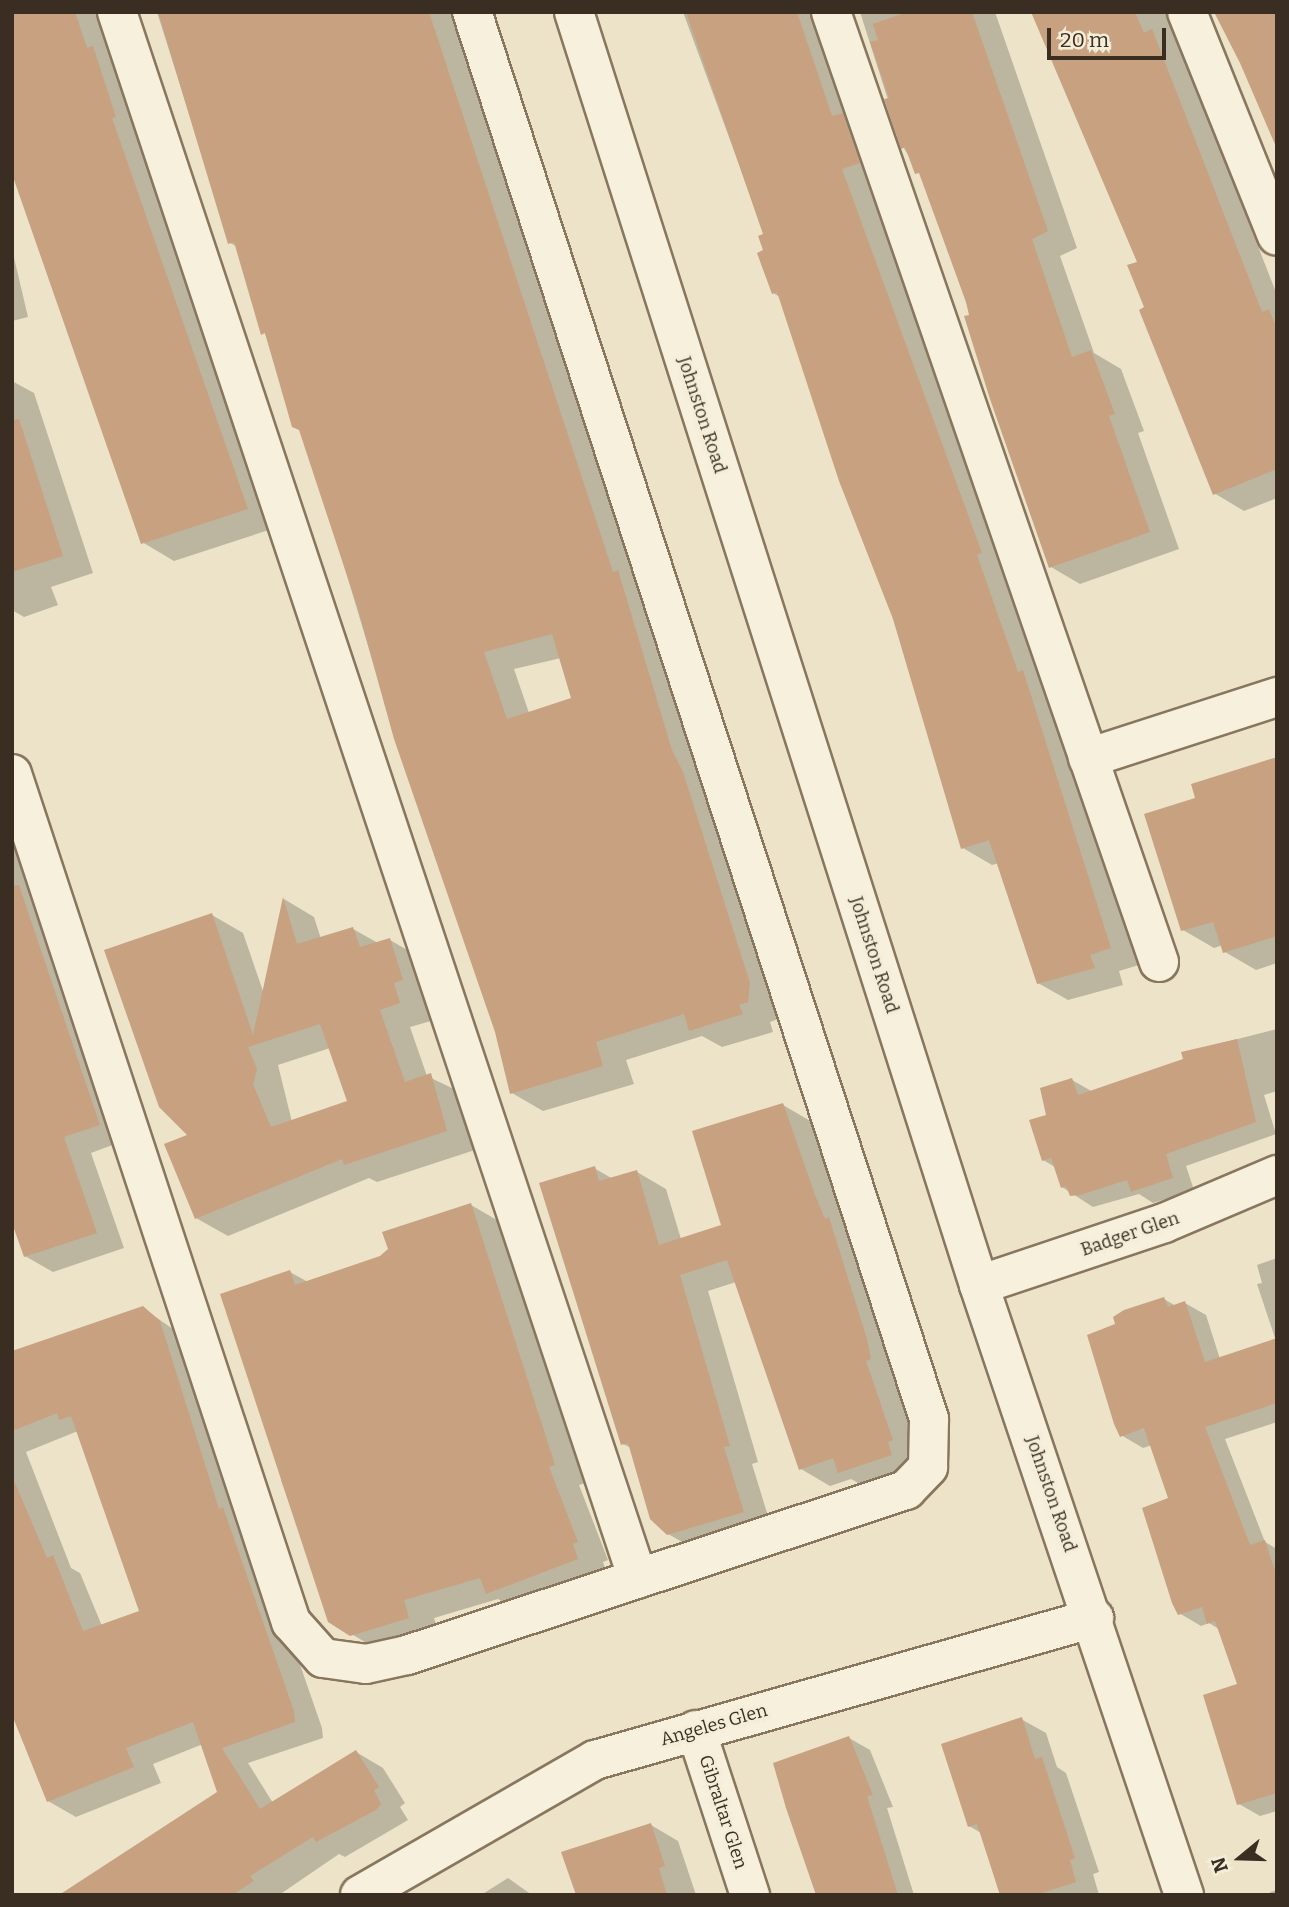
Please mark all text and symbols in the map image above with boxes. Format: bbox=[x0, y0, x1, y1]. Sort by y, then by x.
scale bar bbox=[1051, 14, 1170, 58]
text: 20 m bbox=[1060, 27, 1109, 53]
street label: Johnston Road bbox=[673, 354, 731, 476]
street label: Johnston Road bbox=[845, 894, 903, 1016]
street label: Badger Glen bbox=[1078, 1207, 1182, 1261]
street label: Johnston Road bbox=[1021, 1433, 1081, 1555]
street label: Angeles Glen bbox=[658, 1699, 770, 1751]
street label: Gibraltar Glen bbox=[694, 1752, 752, 1872]
north arrow bbox=[1205, 1823, 1275, 1893]
text: N bbox=[1206, 1854, 1233, 1876]

